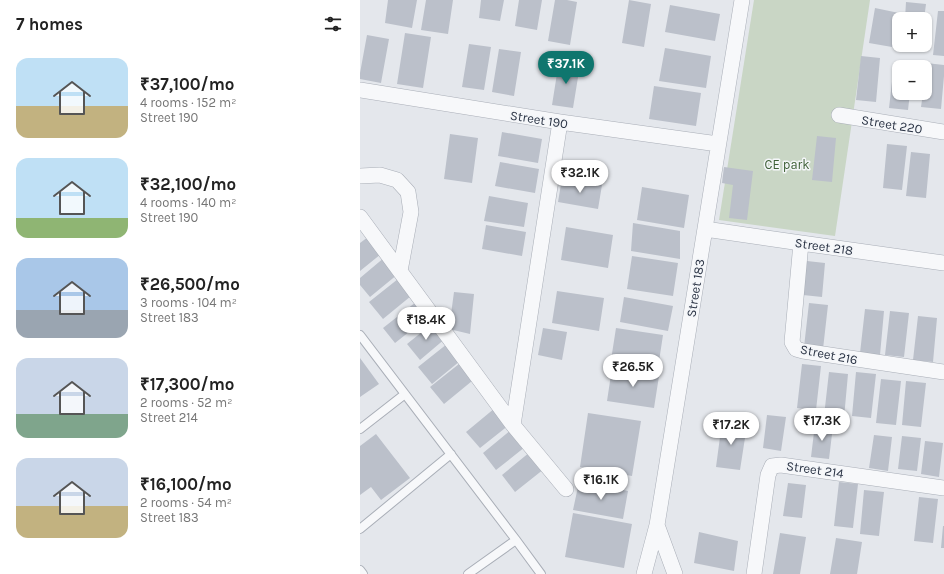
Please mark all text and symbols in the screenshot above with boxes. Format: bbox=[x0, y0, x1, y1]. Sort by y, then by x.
map controls bbox=[892, 12, 932, 100]
button: + bbox=[892, 12, 932, 52]
icon: filters bbox=[322, 13, 344, 35]
text: 7 homes bbox=[16, 14, 83, 34]
pin: ₹37.1K bbox=[533, 51, 599, 85]
text: ₹37.1K bbox=[547, 56, 585, 71]
button: − bbox=[892, 60, 932, 100]
icon: home bbox=[48, 74, 96, 122]
text: ₹37,100/mo bbox=[140, 74, 234, 94]
text: 4 rooms · 152 m² bbox=[140, 95, 236, 110]
street label: Street 190 bbox=[509, 108, 569, 132]
text: Street 190 bbox=[140, 110, 198, 125]
street label: Street 220 bbox=[860, 112, 924, 137]
park label: CE park bbox=[764, 157, 810, 172]
pin: ₹32.1K bbox=[547, 160, 613, 194]
text: ₹32.1K bbox=[560, 165, 600, 180]
icon: home bbox=[48, 174, 96, 222]
text: ₹32,100/mo bbox=[140, 174, 236, 194]
text: 4 rooms · 140 m² bbox=[140, 195, 236, 210]
text: Street 190 bbox=[140, 210, 198, 225]
street label: Street 218 bbox=[794, 235, 854, 258]
street label: Street 183 bbox=[683, 258, 707, 318]
icon: home bbox=[48, 274, 96, 322]
text: ₹26,500/mo bbox=[140, 274, 240, 294]
text: 3 rooms · 104 m² bbox=[140, 295, 237, 310]
pin: ₹18.4K bbox=[393, 307, 459, 341]
text: Street 183 bbox=[140, 310, 199, 325]
text: ₹18.4K bbox=[406, 312, 446, 327]
street label: Street 216 bbox=[799, 342, 859, 367]
pin: ₹26.5K bbox=[600, 354, 666, 388]
text: ₹26.5K bbox=[612, 359, 654, 374]
icon: home bbox=[48, 374, 96, 422]
text: ₹17,300/mo bbox=[140, 374, 234, 394]
text: 2 rooms · 52 m² bbox=[140, 395, 232, 410]
pin: ₹17.3K bbox=[789, 408, 855, 442]
text: Street 214 bbox=[140, 410, 198, 425]
pin: ₹17.2K bbox=[698, 412, 764, 446]
text: ₹17.3K bbox=[803, 413, 841, 428]
text: ₹17.2K bbox=[712, 417, 750, 432]
street label: Street 214 bbox=[785, 458, 845, 481]
pin: ₹16.1K bbox=[568, 467, 634, 501]
text: ₹16.1K bbox=[583, 472, 619, 487]
icon: home bbox=[48, 474, 96, 522]
text: ₹16,100/mo bbox=[140, 474, 232, 494]
text: 2 rooms · 54 m² bbox=[140, 495, 232, 510]
text: Street 183 bbox=[140, 510, 199, 525]

